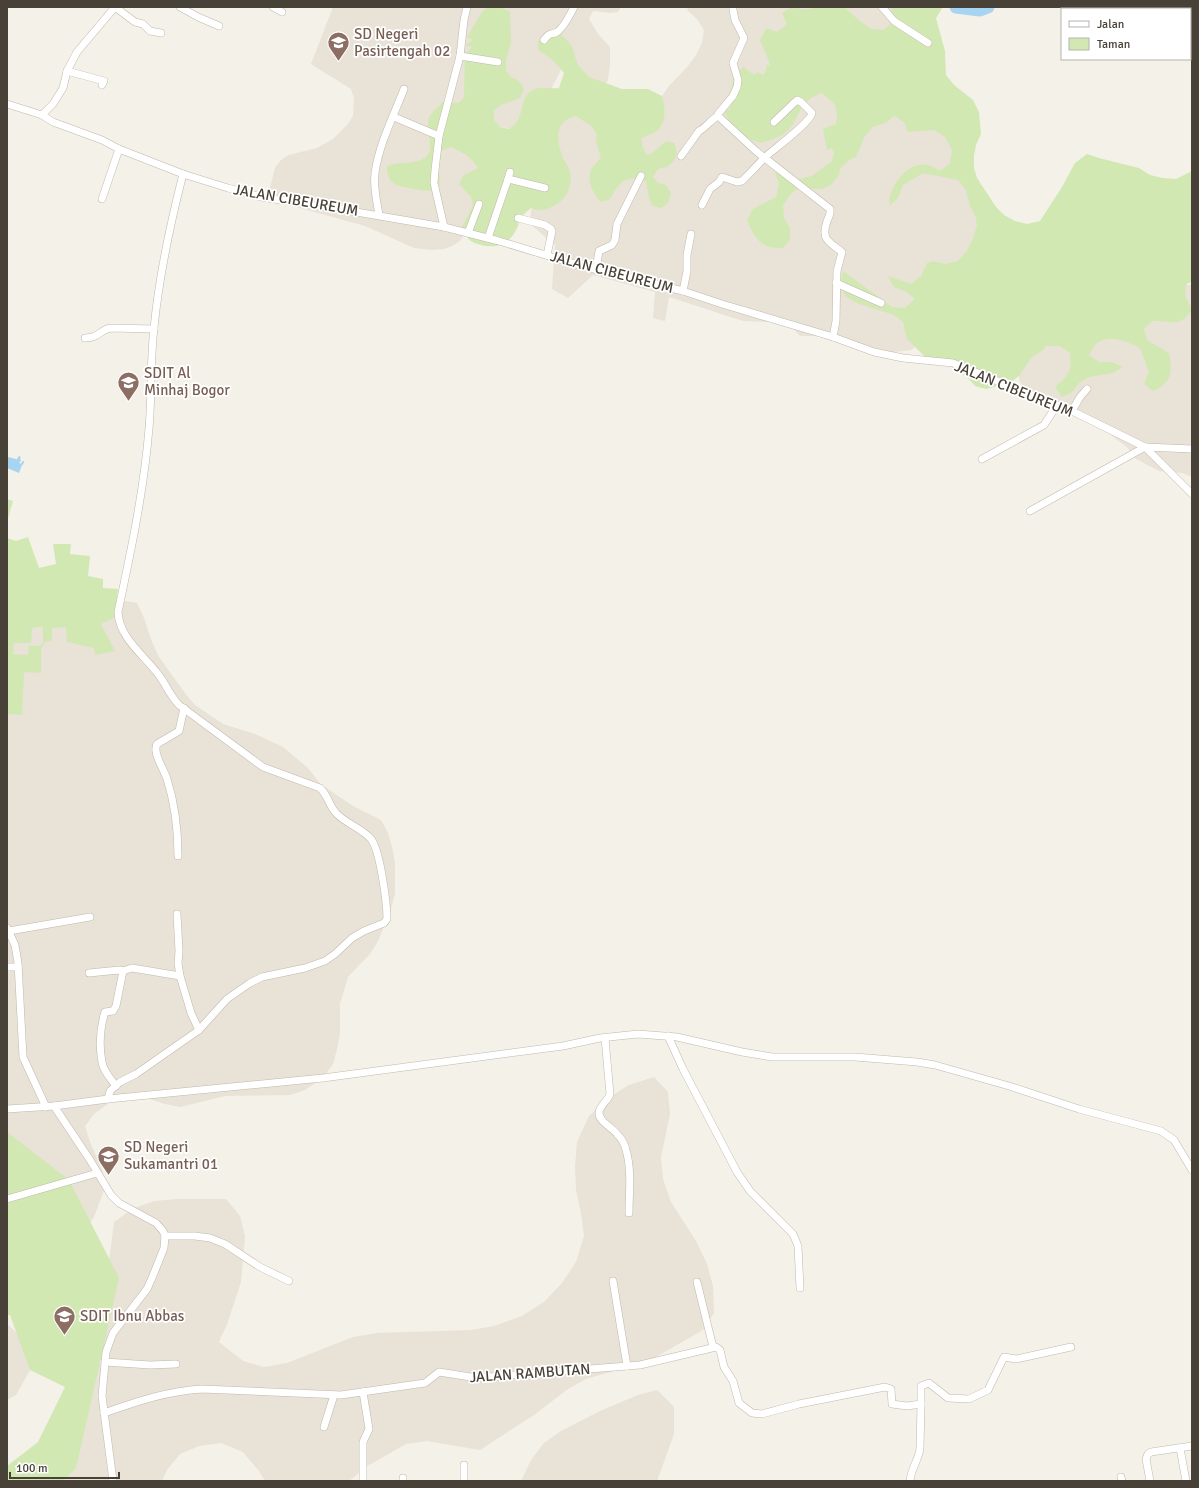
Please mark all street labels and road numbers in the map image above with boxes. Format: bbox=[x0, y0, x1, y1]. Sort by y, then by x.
street label: JALAN CIBEUREUM bbox=[232, 180, 360, 220]
street label: JALAN CIBEUREUM bbox=[549, 247, 675, 297]
street label: JALAN CIBEUREUM bbox=[952, 357, 1076, 421]
street label: JALAN RAMBUTAN bbox=[469, 1360, 591, 1386]

